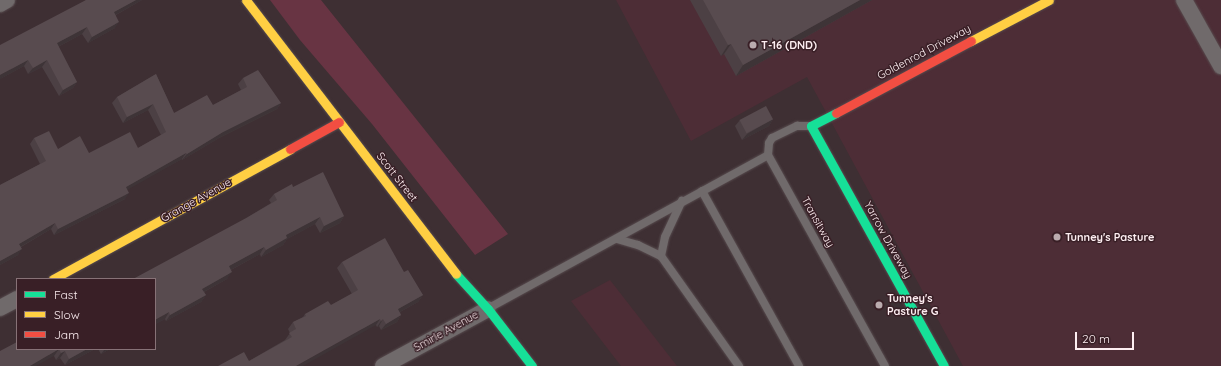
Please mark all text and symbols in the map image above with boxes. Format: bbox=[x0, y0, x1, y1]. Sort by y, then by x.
street label: Goldenrod Driveway bbox=[875, 22, 973, 82]
place label: T-16 (DND) bbox=[761, 38, 817, 52]
marker: T-16 (DND) bbox=[748, 40, 758, 50]
street label: Scott Street bbox=[374, 150, 420, 204]
street label: Grange Avenue bbox=[159, 175, 233, 225]
street label: Transitway bbox=[799, 194, 837, 250]
street label: Yarrow Driveway bbox=[861, 199, 915, 281]
place label: Tunney's Pasture bbox=[1065, 230, 1155, 244]
marker: Tunney's Pasture bbox=[1052, 232, 1062, 242]
legend bbox=[16, 278, 156, 350]
text: Fast bbox=[54, 287, 78, 302]
place label: Tunney's Pasture G bbox=[887, 292, 939, 318]
marker: Tunney's Pasture G bbox=[874, 300, 884, 310]
text: Slow bbox=[54, 307, 80, 322]
street label: Smirle Avenue bbox=[411, 308, 481, 354]
scale bar bbox=[1077, 324, 1136, 350]
text: Jam bbox=[54, 327, 79, 342]
text: 20 m bbox=[1082, 331, 1110, 346]

